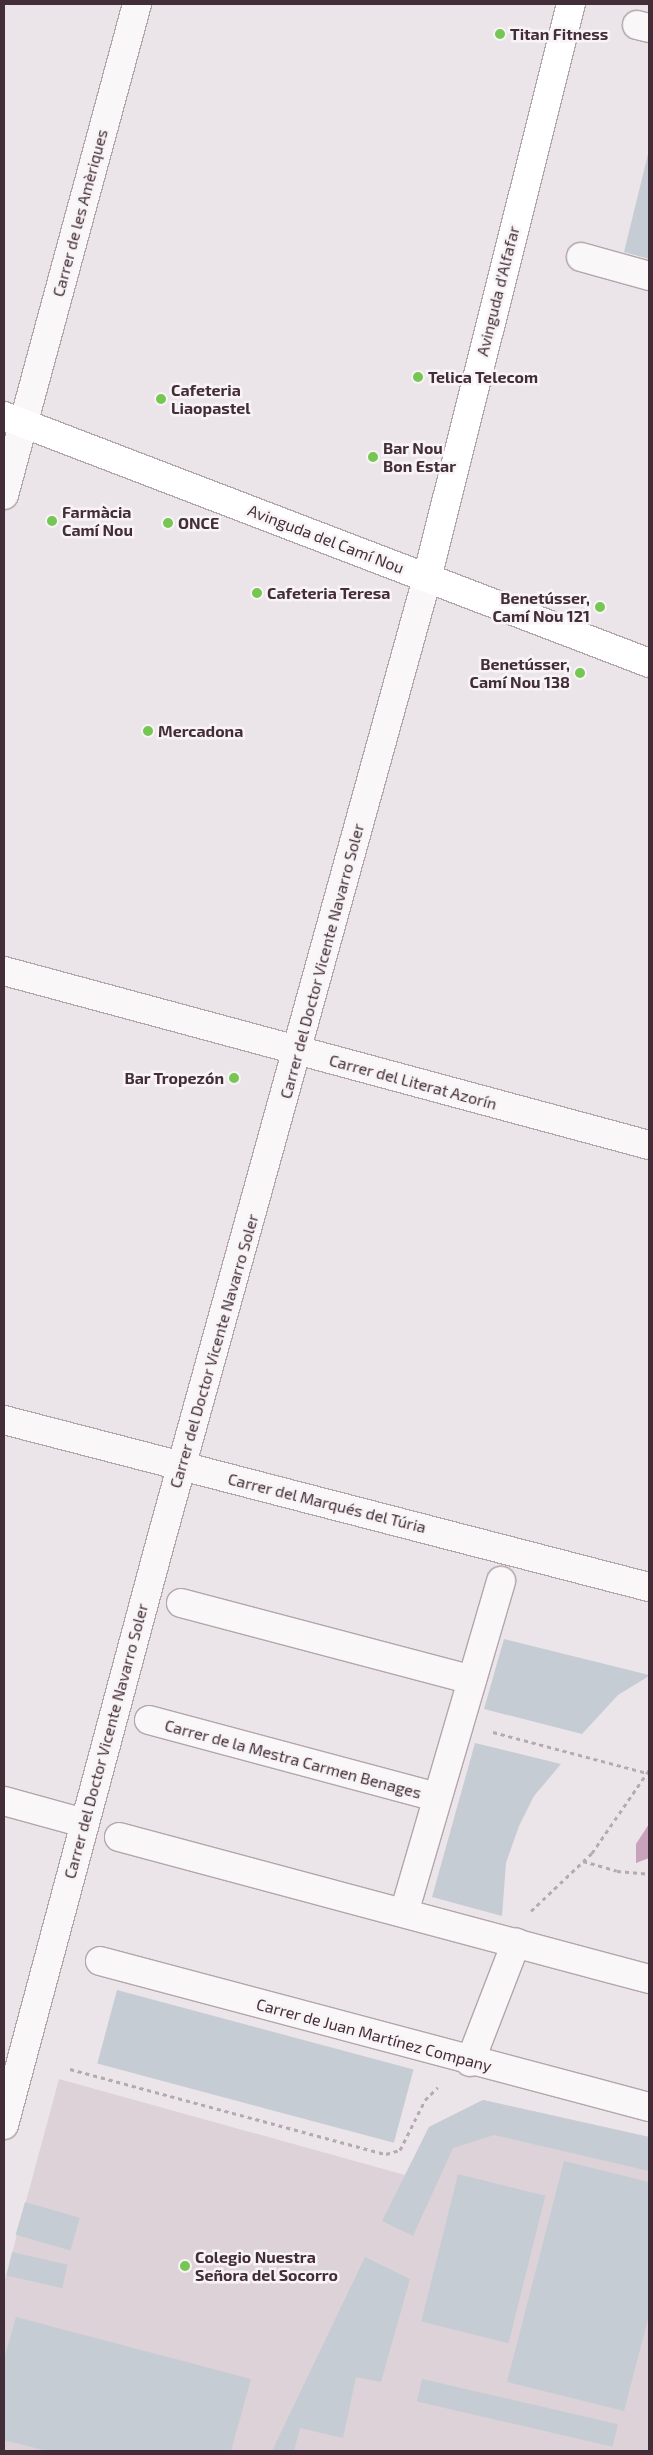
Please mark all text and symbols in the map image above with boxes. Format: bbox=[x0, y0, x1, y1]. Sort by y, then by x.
place label: Titan Fitness bbox=[510, 24, 608, 44]
marker: Titan Fitness bbox=[494, 28, 506, 40]
street label: Carrer de les Amèriques bbox=[48, 127, 112, 299]
street label: Avinguda d'Alfafar bbox=[473, 224, 523, 358]
place label: Telica Telecom bbox=[428, 367, 538, 387]
marker: Telica Telecom bbox=[412, 371, 424, 383]
place label: Cafeteria Liaopastel bbox=[171, 380, 251, 418]
marker: Cafeteria Liaopastel bbox=[155, 393, 167, 405]
place label: Bar Nou Bon Estar bbox=[383, 438, 456, 476]
marker: Bar Nou Bon Estar bbox=[367, 451, 379, 463]
street label: Avinguda del Camí Nou bbox=[245, 500, 407, 578]
place label: Farmàcia Camí Nou bbox=[62, 502, 133, 540]
place label: ONCE bbox=[178, 513, 219, 533]
marker: Farmàcia Camí Nou bbox=[46, 515, 58, 527]
marker: ONCE bbox=[162, 517, 174, 529]
place label: Cafeteria Teresa bbox=[267, 583, 391, 603]
marker: Cafeteria Teresa bbox=[251, 587, 263, 599]
place label: Benetússer, Camí Nou 121 bbox=[492, 588, 590, 626]
marker: Benetússer, Camí Nou 121 bbox=[594, 601, 606, 613]
place label: Benetússer, Camí Nou 138 bbox=[470, 654, 570, 692]
marker: Benetússer, Camí Nou 138 bbox=[574, 667, 586, 679]
place label: Mercadona bbox=[158, 721, 243, 741]
marker: Mercadona bbox=[142, 725, 154, 737]
street label: Carrer del Doctor Vicente Navarro Soler bbox=[276, 820, 368, 1102]
street label: Carrer del Literat Azorín bbox=[327, 1050, 499, 1114]
place label: Bar Tropezón bbox=[124, 1068, 224, 1088]
marker: Bar Tropezón bbox=[228, 1072, 240, 1084]
street label: Carrer del Doctor Vicente Navarro Soler bbox=[165, 1211, 263, 1491]
street label: Carrer del Marqués del Túria bbox=[225, 1469, 429, 1537]
street label: Carrer del Doctor Vicente Navarro Soler bbox=[60, 1600, 152, 1882]
street label: Carrer de la Mestra Carmen Benages bbox=[162, 1715, 424, 1803]
street label: Carrer de Juan Martínez Company bbox=[254, 1994, 494, 2076]
place label: Colegio Nuestra Señora del Socorro bbox=[195, 2247, 338, 2285]
marker: Colegio Nuestra Señora del Socorro bbox=[179, 2260, 191, 2272]

